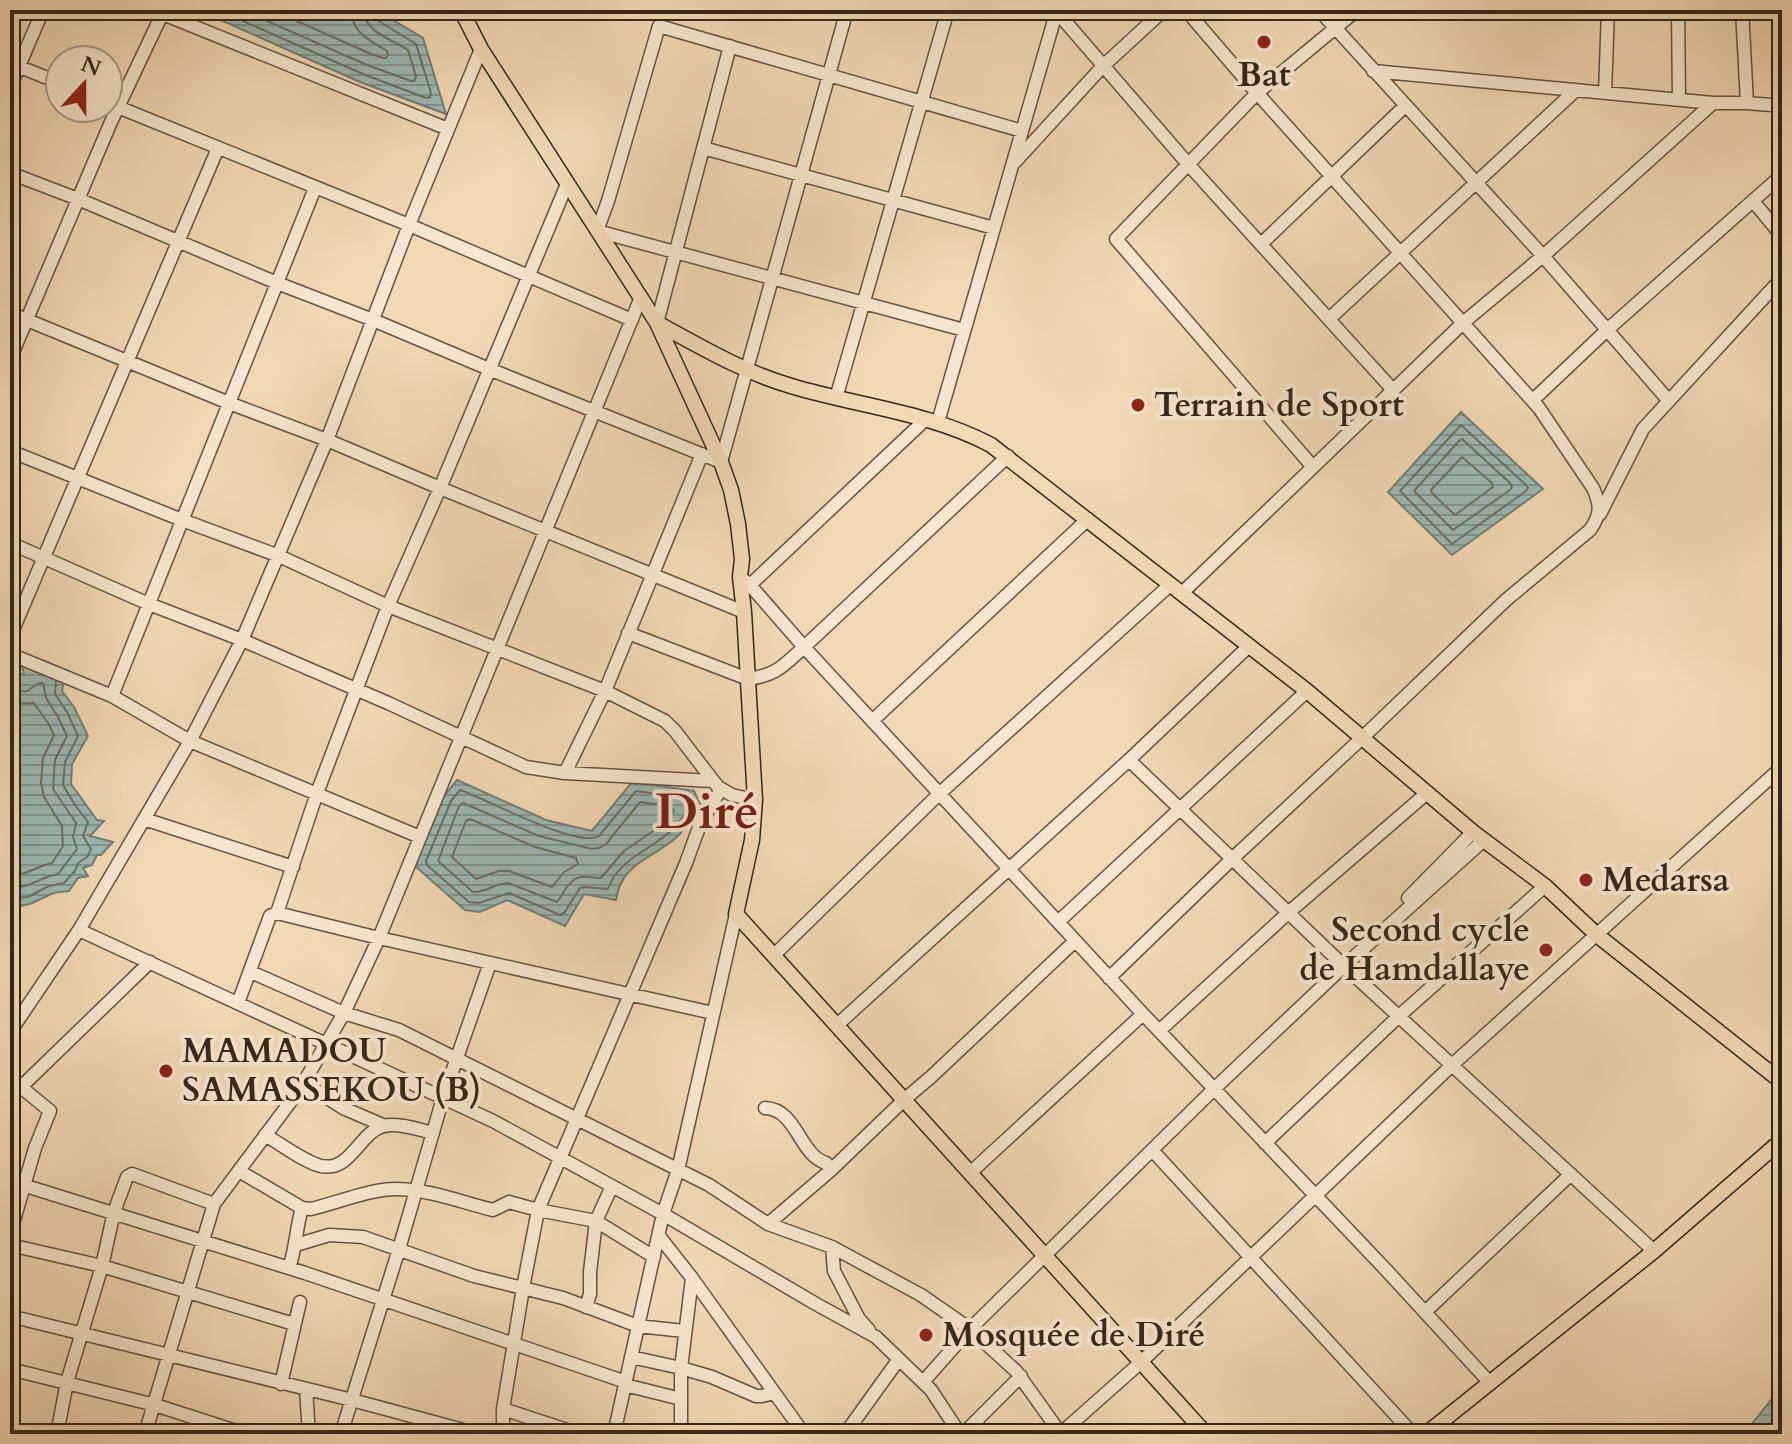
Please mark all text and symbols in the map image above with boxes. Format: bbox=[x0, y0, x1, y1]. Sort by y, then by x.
marker: Bat bbox=[1255, 33, 1273, 51]
north arrow bbox=[44, 44, 124, 124]
text: N bbox=[77, 49, 105, 84]
place label: Bat bbox=[1237, 52, 1291, 98]
place label: Terrain de Sport bbox=[1154, 382, 1404, 428]
marker: Terrain de Sport bbox=[1129, 396, 1147, 414]
district label: Diré bbox=[655, 778, 759, 846]
place label: Medarsa bbox=[1602, 857, 1730, 903]
marker: Medarsa bbox=[1577, 871, 1595, 889]
place label: Second cycle de Hamdallaye bbox=[1299, 907, 1530, 992]
marker: Second cycle de Hamdallaye bbox=[1537, 941, 1555, 959]
place label: MAMADOU SAMASSEKOU (B) bbox=[182, 1028, 481, 1113]
marker: MAMADOU SAMASSEKOU (B) bbox=[157, 1062, 175, 1080]
place label: Mosquée de Diré bbox=[942, 1312, 1205, 1358]
marker: Mosquée de Diré bbox=[917, 1326, 935, 1344]

